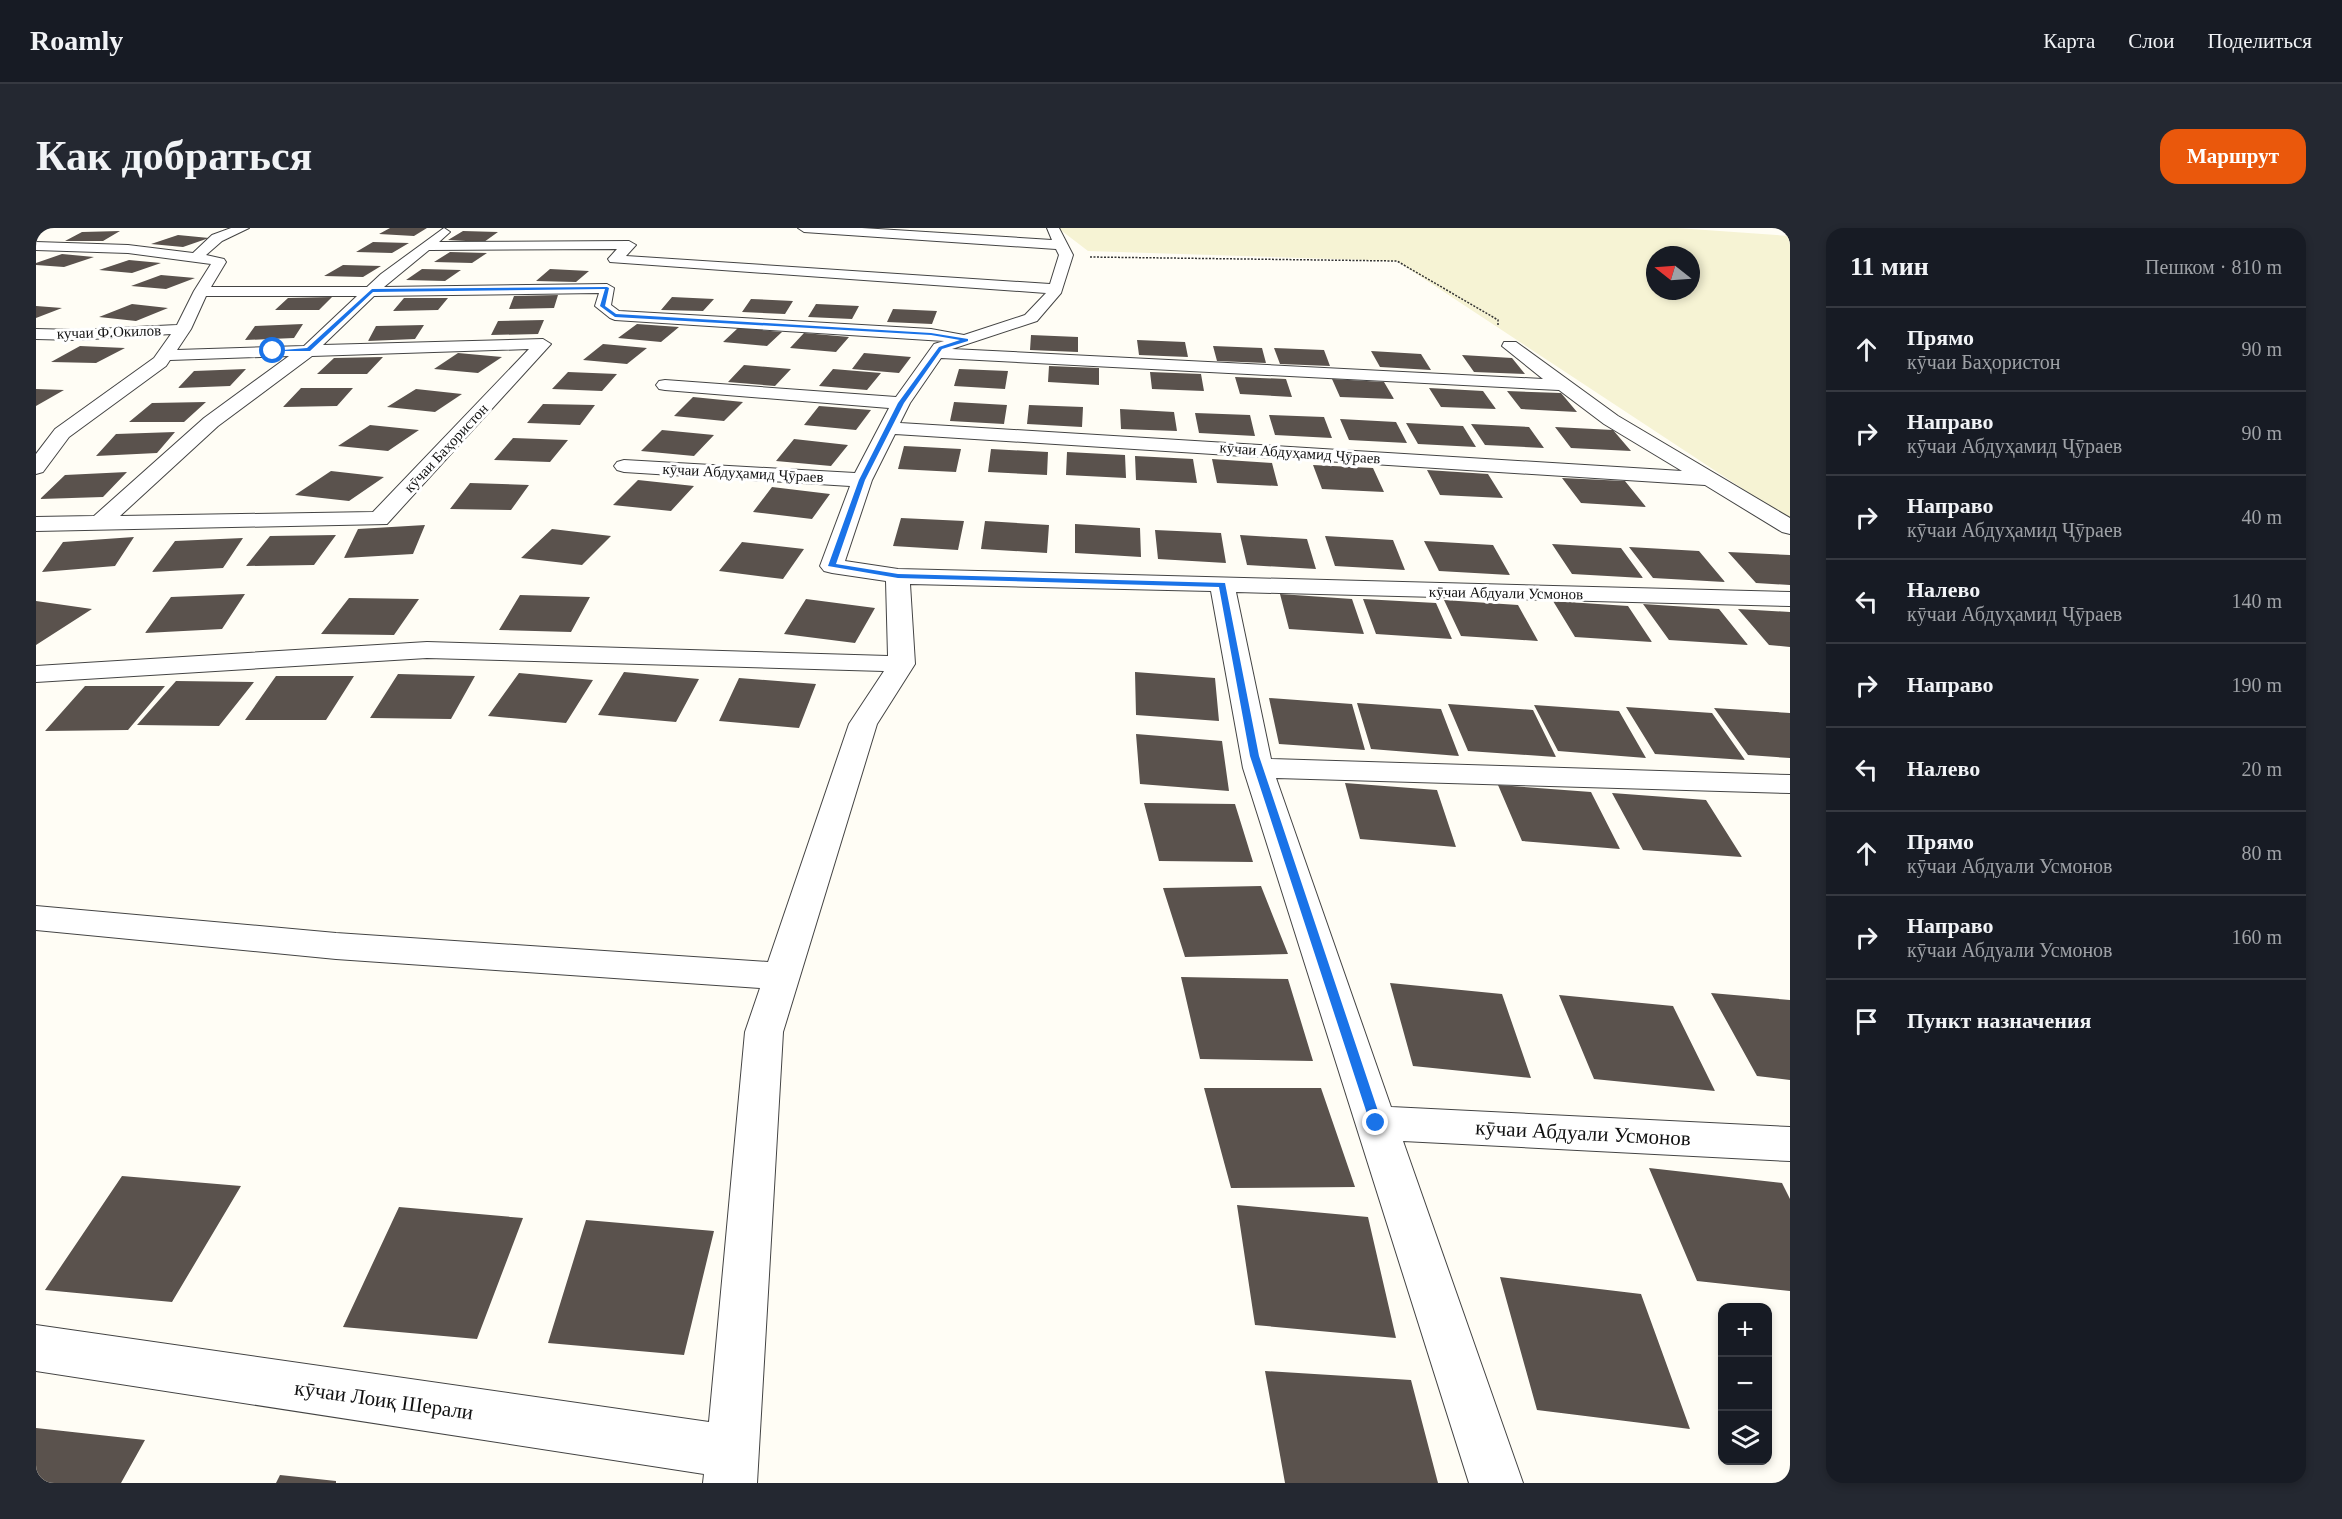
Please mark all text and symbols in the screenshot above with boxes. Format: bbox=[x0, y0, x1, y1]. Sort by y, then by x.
text: Roamly bbox=[30, 25, 123, 56]
text: Карта bbox=[2043, 29, 2095, 53]
text: Слои bbox=[2128, 29, 2174, 53]
text: Поделиться bbox=[2207, 29, 2312, 53]
button: Маршрут bbox=[2160, 129, 2306, 184]
text: Как добраться bbox=[36, 133, 312, 179]
north arrow bbox=[1646, 246, 1700, 300]
text: 11 мин bbox=[1850, 252, 1929, 281]
text: Пешком · 810 m bbox=[2145, 256, 2282, 278]
street label: кучаи Ф.Окилов bbox=[57, 322, 161, 342]
text: Прямо bbox=[1907, 325, 1974, 350]
icon: ahead bbox=[1850, 333, 1883, 366]
route start bbox=[259, 337, 285, 363]
text: 90 m bbox=[2241, 338, 2282, 360]
text: кӯчаи Баҳористон bbox=[1907, 351, 2060, 373]
street label: кӯчаи Баҳористон bbox=[401, 400, 491, 496]
text: Направо bbox=[1907, 409, 1993, 434]
icon: right bbox=[1850, 417, 1883, 450]
text: 90 m bbox=[2241, 422, 2282, 444]
text: кӯчаи Абдуҳамид Ҷӯраев bbox=[1907, 435, 2122, 457]
street label: кӯчаи Абдуҳамид Ҷӯраев bbox=[1219, 439, 1381, 467]
street label: кӯчаи Абдуҳамид Ҷӯраев bbox=[662, 461, 824, 485]
text: Направо bbox=[1907, 493, 1993, 518]
icon: right bbox=[1850, 501, 1883, 534]
text: 40 m bbox=[2241, 506, 2282, 528]
text: кӯчаи Абдуҳамид Ҷӯраев bbox=[1907, 519, 2122, 541]
text: Налево bbox=[1907, 577, 1980, 602]
street label: кӯчаи Абдуали Усмонов bbox=[1429, 584, 1583, 602]
icon: left bbox=[1850, 585, 1883, 618]
text: 140 m bbox=[2231, 590, 2282, 612]
text: кӯчаи Абдуҳамид Ҷӯраев bbox=[1907, 603, 2122, 625]
icon: right bbox=[1850, 669, 1883, 702]
text: Направо bbox=[1907, 672, 1993, 697]
text: 190 m bbox=[2231, 674, 2282, 696]
icon: left bbox=[1850, 753, 1883, 786]
text: Налево bbox=[1907, 756, 1980, 781]
text: 20 m bbox=[2241, 758, 2282, 780]
text: Прямо bbox=[1907, 829, 1974, 854]
icon: ahead bbox=[1850, 837, 1883, 870]
text: 80 m bbox=[2241, 842, 2282, 864]
text: кӯчаи Абдуали Усмонов bbox=[1907, 855, 2113, 877]
text: Направо bbox=[1907, 913, 1993, 938]
icon: right bbox=[1850, 921, 1883, 954]
text: 160 m bbox=[2231, 926, 2282, 948]
text: кӯчаи Абдуали Усмонов bbox=[1907, 939, 2113, 961]
icon: arrive bbox=[1850, 1005, 1883, 1038]
text: Пункт назначения bbox=[1907, 1008, 2092, 1033]
route end bbox=[1362, 1109, 1388, 1135]
street label: кӯчаи Абдуали Усмонов bbox=[1475, 1115, 1691, 1151]
map controls bbox=[1718, 1303, 1772, 1465]
button: + bbox=[1718, 1303, 1772, 1357]
button: − bbox=[1718, 1357, 1772, 1411]
street label: кӯчаи Лоиқ Шерали bbox=[293, 1376, 475, 1424]
button: layers bbox=[1718, 1411, 1772, 1465]

